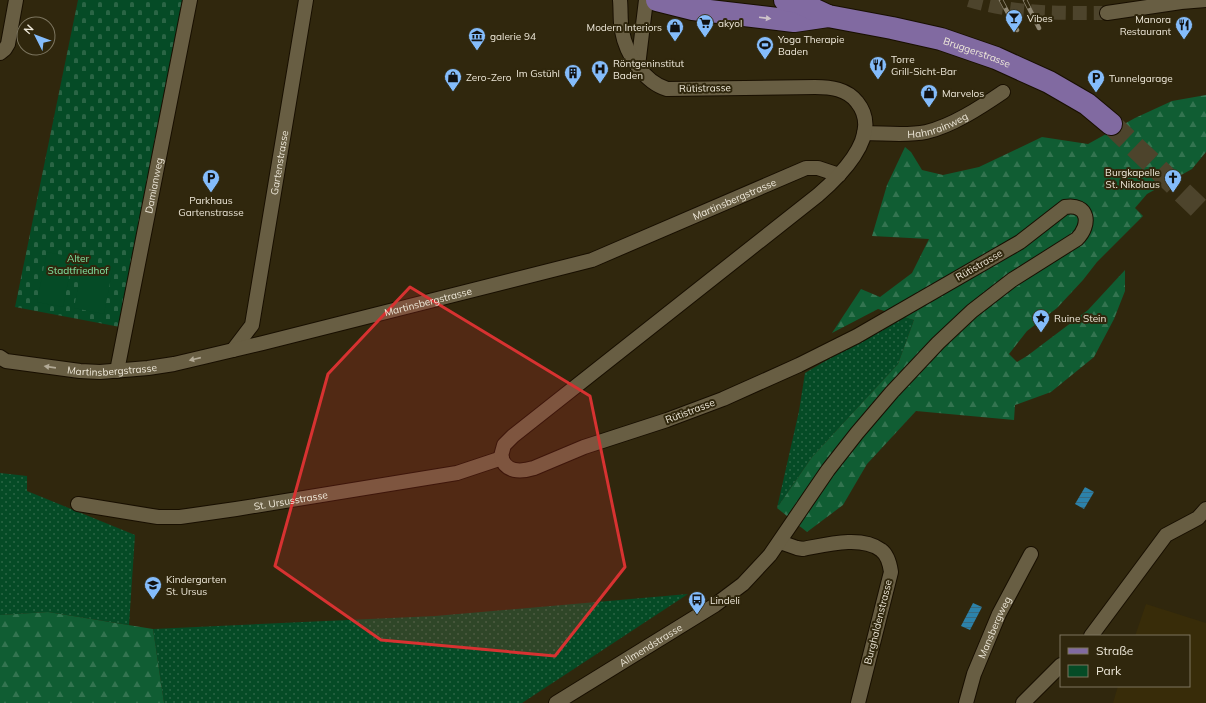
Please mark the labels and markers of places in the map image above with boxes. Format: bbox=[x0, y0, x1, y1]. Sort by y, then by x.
bar icon: Vibes bbox=[1004, 8, 1024, 33]
place label: Vibes bbox=[1027, 12, 1053, 25]
supermarket icon: akyol bbox=[695, 13, 715, 38]
place label: Manora Restaurant bbox=[1120, 13, 1171, 38]
restaurant icon: Manora Restaurant bbox=[1174, 15, 1194, 40]
shop icon: Modern Interiors bbox=[665, 17, 685, 42]
place label: akyol bbox=[718, 17, 742, 30]
place label: Modern Interiors bbox=[587, 21, 662, 34]
museum icon: galerie 94 bbox=[467, 26, 487, 51]
place label: galerie 94 bbox=[490, 30, 536, 43]
place label: Yoga Therapie Baden bbox=[777, 33, 844, 58]
sports icon: Yoga Therapie Baden bbox=[755, 35, 775, 60]
place label: Torre Grill-Sicht-Bar bbox=[891, 53, 957, 78]
restaurant icon: Torre Grill-Sicht-Bar bbox=[868, 55, 888, 80]
place label: Röntgeninstitut Baden bbox=[613, 57, 684, 82]
hospital icon: Röntgeninstitut Baden bbox=[590, 59, 610, 84]
building icon: Im Gstühl bbox=[563, 63, 583, 88]
shop icon: Zero-Zero bbox=[443, 67, 463, 92]
place label: Im Gstühl bbox=[516, 67, 560, 80]
parking icon: Tunnelgarage bbox=[1086, 68, 1106, 93]
place label: Zero-Zero bbox=[466, 71, 512, 84]
place label: Tunnelgarage bbox=[1109, 72, 1173, 85]
shop icon: Marvelos bbox=[919, 83, 939, 108]
place label: Marvelos bbox=[942, 87, 984, 100]
place label: Burgkapelle St. Nikolaus bbox=[1105, 166, 1160, 191]
parking icon: Parkhaus Gartenstrasse bbox=[201, 168, 221, 193]
church icon: Burgkapelle St. Nikolaus bbox=[1163, 168, 1183, 193]
place label: Parkhaus Gartenstrasse bbox=[178, 194, 244, 219]
place icon: Ruine Stein bbox=[1031, 308, 1051, 333]
place label: Ruine Stein bbox=[1054, 312, 1106, 325]
place label: Kindergarten St. Ursus bbox=[166, 573, 226, 598]
school or university icon: Kindergarten St. Ursus bbox=[143, 575, 163, 600]
bus stop icon: Lindeli bbox=[687, 590, 707, 615]
place label: Lindeli bbox=[710, 594, 740, 607]

